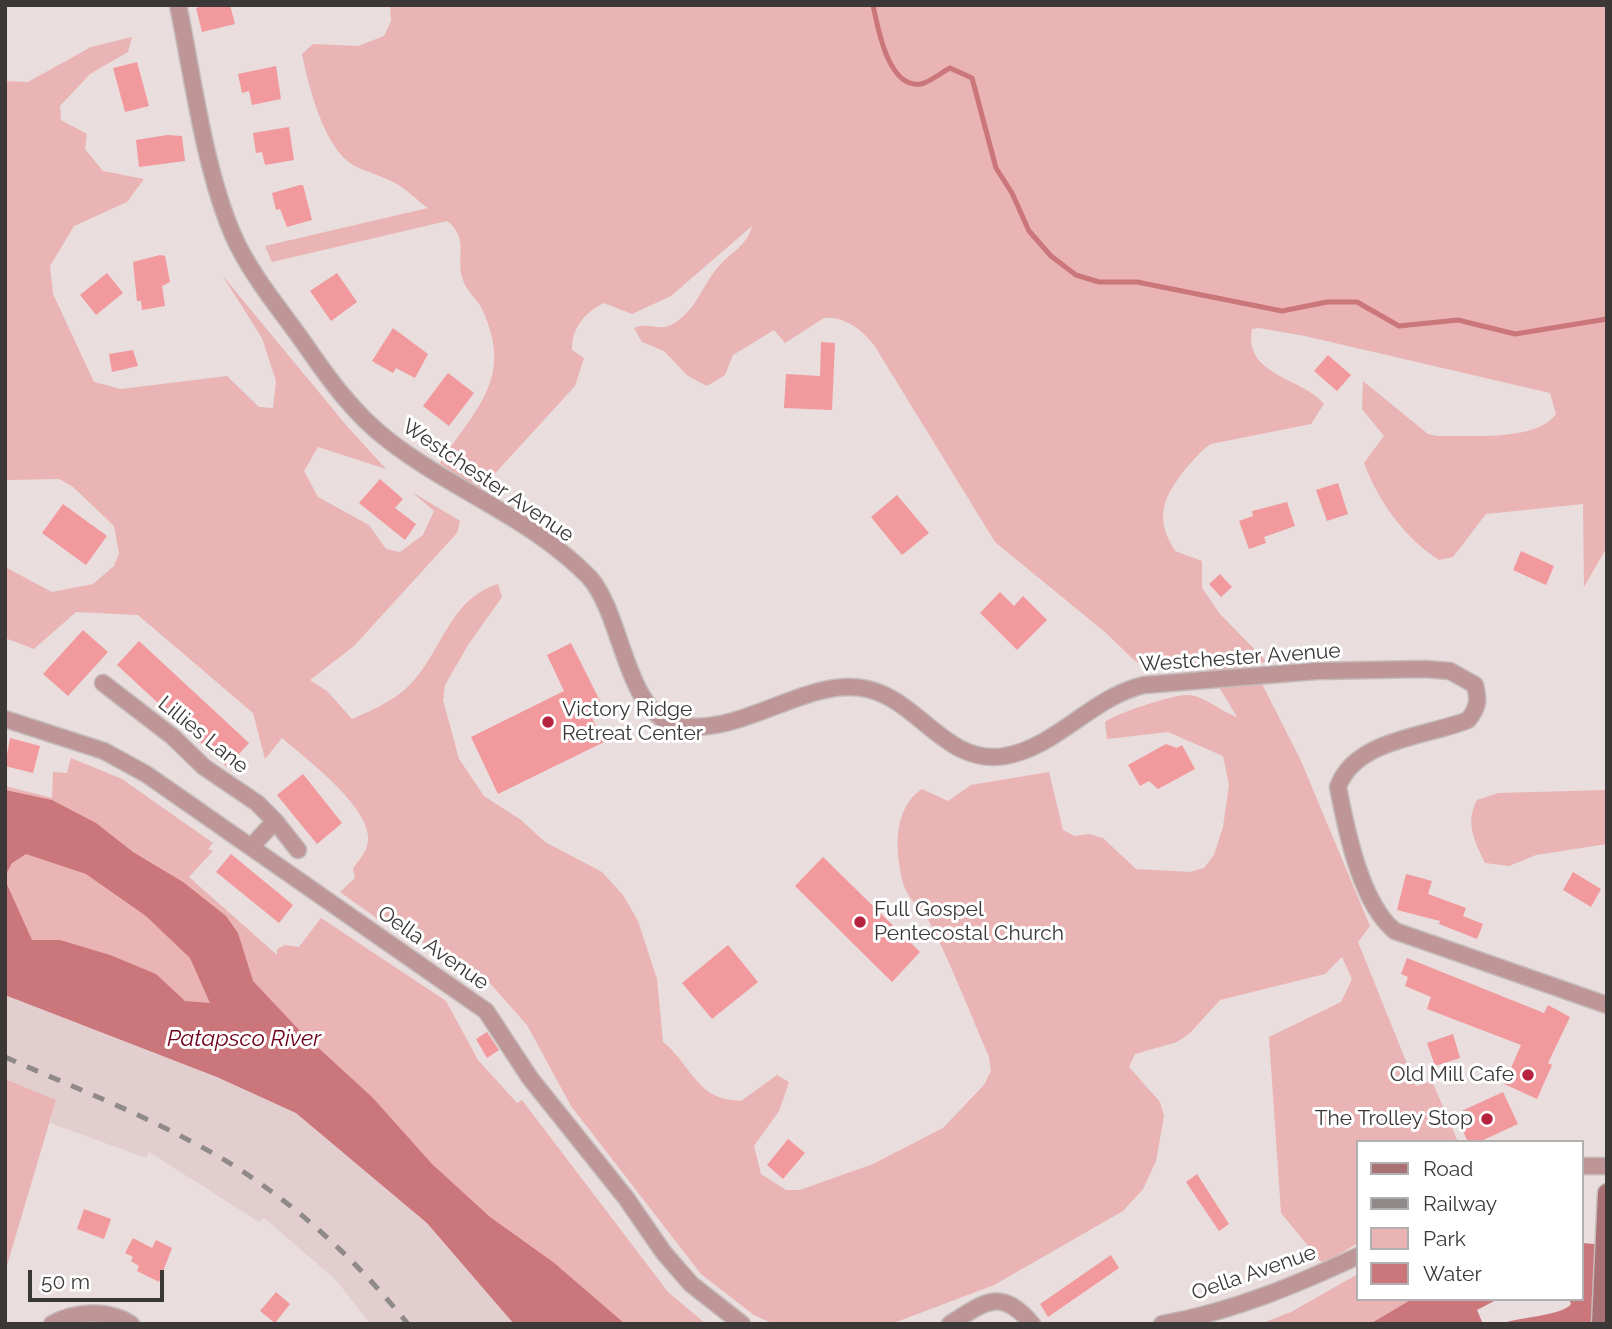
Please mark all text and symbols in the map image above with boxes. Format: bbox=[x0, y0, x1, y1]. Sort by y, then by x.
street label: Westchester Avenue bbox=[397, 414, 579, 548]
street label: Westchester Avenue bbox=[1139, 638, 1341, 678]
street label: Lillies Lane bbox=[153, 691, 253, 779]
place label: Victory Ridge Retreat Center bbox=[562, 697, 703, 747]
marker: Victory Ridge Retreat Center bbox=[540, 714, 556, 730]
place label: Full Gospel Pentecostal Church bbox=[874, 897, 1064, 947]
street label: Oella Avenue bbox=[373, 900, 493, 996]
marker: Full Gospel Pentecostal Church bbox=[852, 914, 868, 930]
water label: Patapsco River bbox=[167, 1025, 321, 1053]
place label: Old Mill Cafe bbox=[1390, 1062, 1514, 1088]
marker: Old Mill Cafe bbox=[1520, 1067, 1536, 1083]
place label: The Trolley Stop bbox=[1315, 1106, 1473, 1132]
marker: The Trolley Stop bbox=[1479, 1111, 1495, 1127]
legend bbox=[1356, 1140, 1584, 1301]
text: Road bbox=[1423, 1156, 1473, 1181]
text: Railway bbox=[1423, 1191, 1497, 1216]
text: Park bbox=[1423, 1226, 1466, 1251]
street label: Oella Avenue bbox=[1188, 1240, 1320, 1306]
scale bar bbox=[32, 1256, 168, 1300]
text: Water bbox=[1423, 1261, 1482, 1286]
text: 50 m bbox=[41, 1269, 90, 1294]

